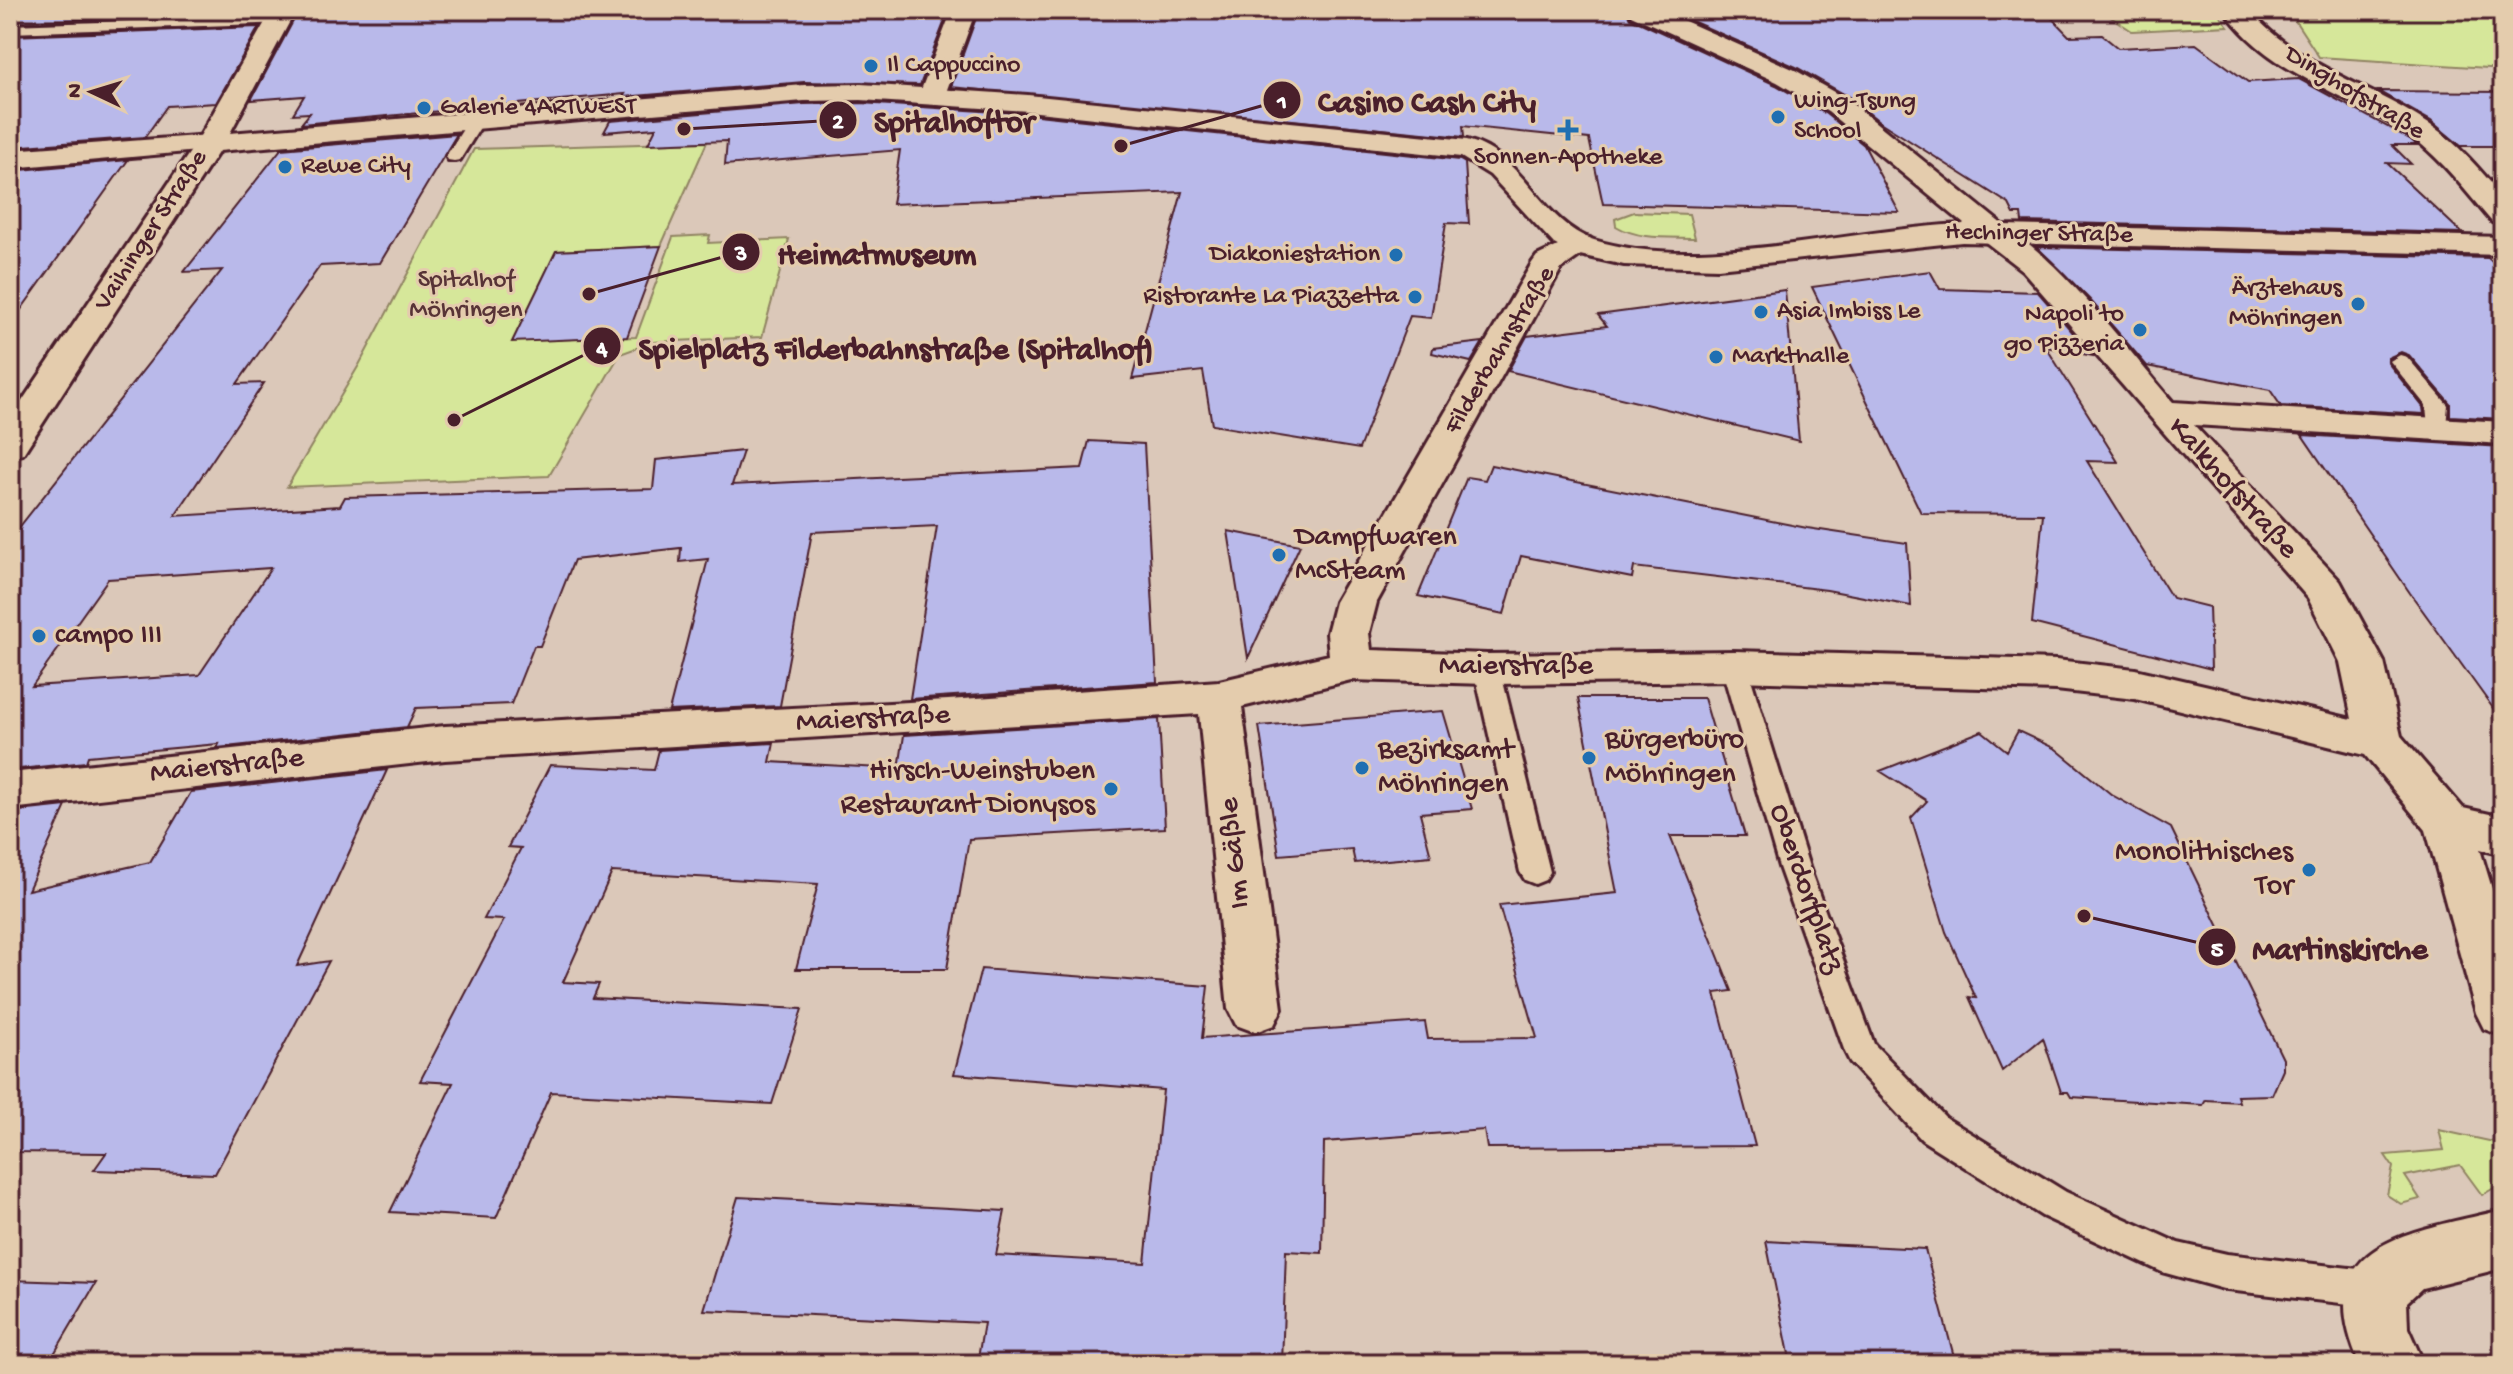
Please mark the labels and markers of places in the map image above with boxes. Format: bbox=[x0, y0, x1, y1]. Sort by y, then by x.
place label: Il Cappuccino bbox=[887, 51, 1021, 82]
marker: Il Cappuccino bbox=[862, 57, 880, 75]
callout: Casino Cash City bbox=[1262, 72, 1552, 128]
place label: Wing-Tsung School bbox=[1794, 87, 1916, 148]
callout: Spitalhoftor bbox=[818, 92, 1050, 148]
place label: Galerie 4ARTWEST bbox=[440, 93, 637, 124]
marker: Galerie 4ARTWEST bbox=[415, 99, 433, 117]
marker: Wing-Tsung School bbox=[1769, 108, 1787, 126]
marker: Sonnen-Apotheke bbox=[1559, 121, 1577, 139]
place label: Sonnen-Apotheke bbox=[1474, 143, 1663, 174]
place label: Rewe City bbox=[301, 152, 411, 183]
marker: Rewe City bbox=[276, 158, 294, 176]
callout: Heimatmuseum bbox=[721, 224, 993, 280]
place label: Diakoniestation bbox=[1208, 240, 1381, 271]
marker: Diakoniestation bbox=[1387, 246, 1405, 264]
place label: Ärztehaus Möhringen bbox=[2229, 274, 2343, 335]
place label: Ristorante La Piazzetta bbox=[1143, 282, 1401, 313]
marker: Ristorante La Piazzetta bbox=[1406, 288, 1424, 306]
marker: Ärztehaus Möhringen bbox=[2349, 295, 2367, 313]
place label: Asia Imbiss Le bbox=[1777, 297, 1921, 328]
place label: Napoli to go Pizzeria bbox=[2004, 300, 2126, 361]
marker: Asia Imbiss Le bbox=[1752, 303, 1770, 321]
callout: Spielplatz Filderbahnstraße (Spitalhof) bbox=[582, 318, 1169, 374]
marker: Napoli to go Pizzeria bbox=[2131, 321, 2149, 339]
place label: Markthalle bbox=[1732, 342, 1850, 373]
marker: Markthalle bbox=[1707, 348, 1725, 366]
place label: Dampfwaren McSteam bbox=[1293, 521, 1457, 590]
marker: Dampfwaren McSteam bbox=[1270, 546, 1288, 564]
place label: campo III bbox=[55, 619, 162, 654]
marker: campo III bbox=[30, 627, 48, 645]
place label: Bürgerbüro Möhringen bbox=[1604, 724, 1744, 793]
place label: Bezirksamt Möhringen bbox=[1377, 734, 1517, 803]
marker: Bürgerbüro Möhringen bbox=[1580, 749, 1598, 767]
place label: Hirsch-Weinstuben Restaurant Dionysos bbox=[841, 755, 1096, 824]
marker: Bezirksamt Möhringen bbox=[1353, 759, 1371, 777]
marker: Hirsch-Weinstuben Restaurant Dionysos bbox=[1102, 780, 1120, 798]
place label: Monolithisches Tor bbox=[2115, 836, 2295, 905]
marker: Monolithisches Tor bbox=[2300, 861, 2318, 879]
callout: Martinskirche bbox=[2197, 919, 2444, 975]

